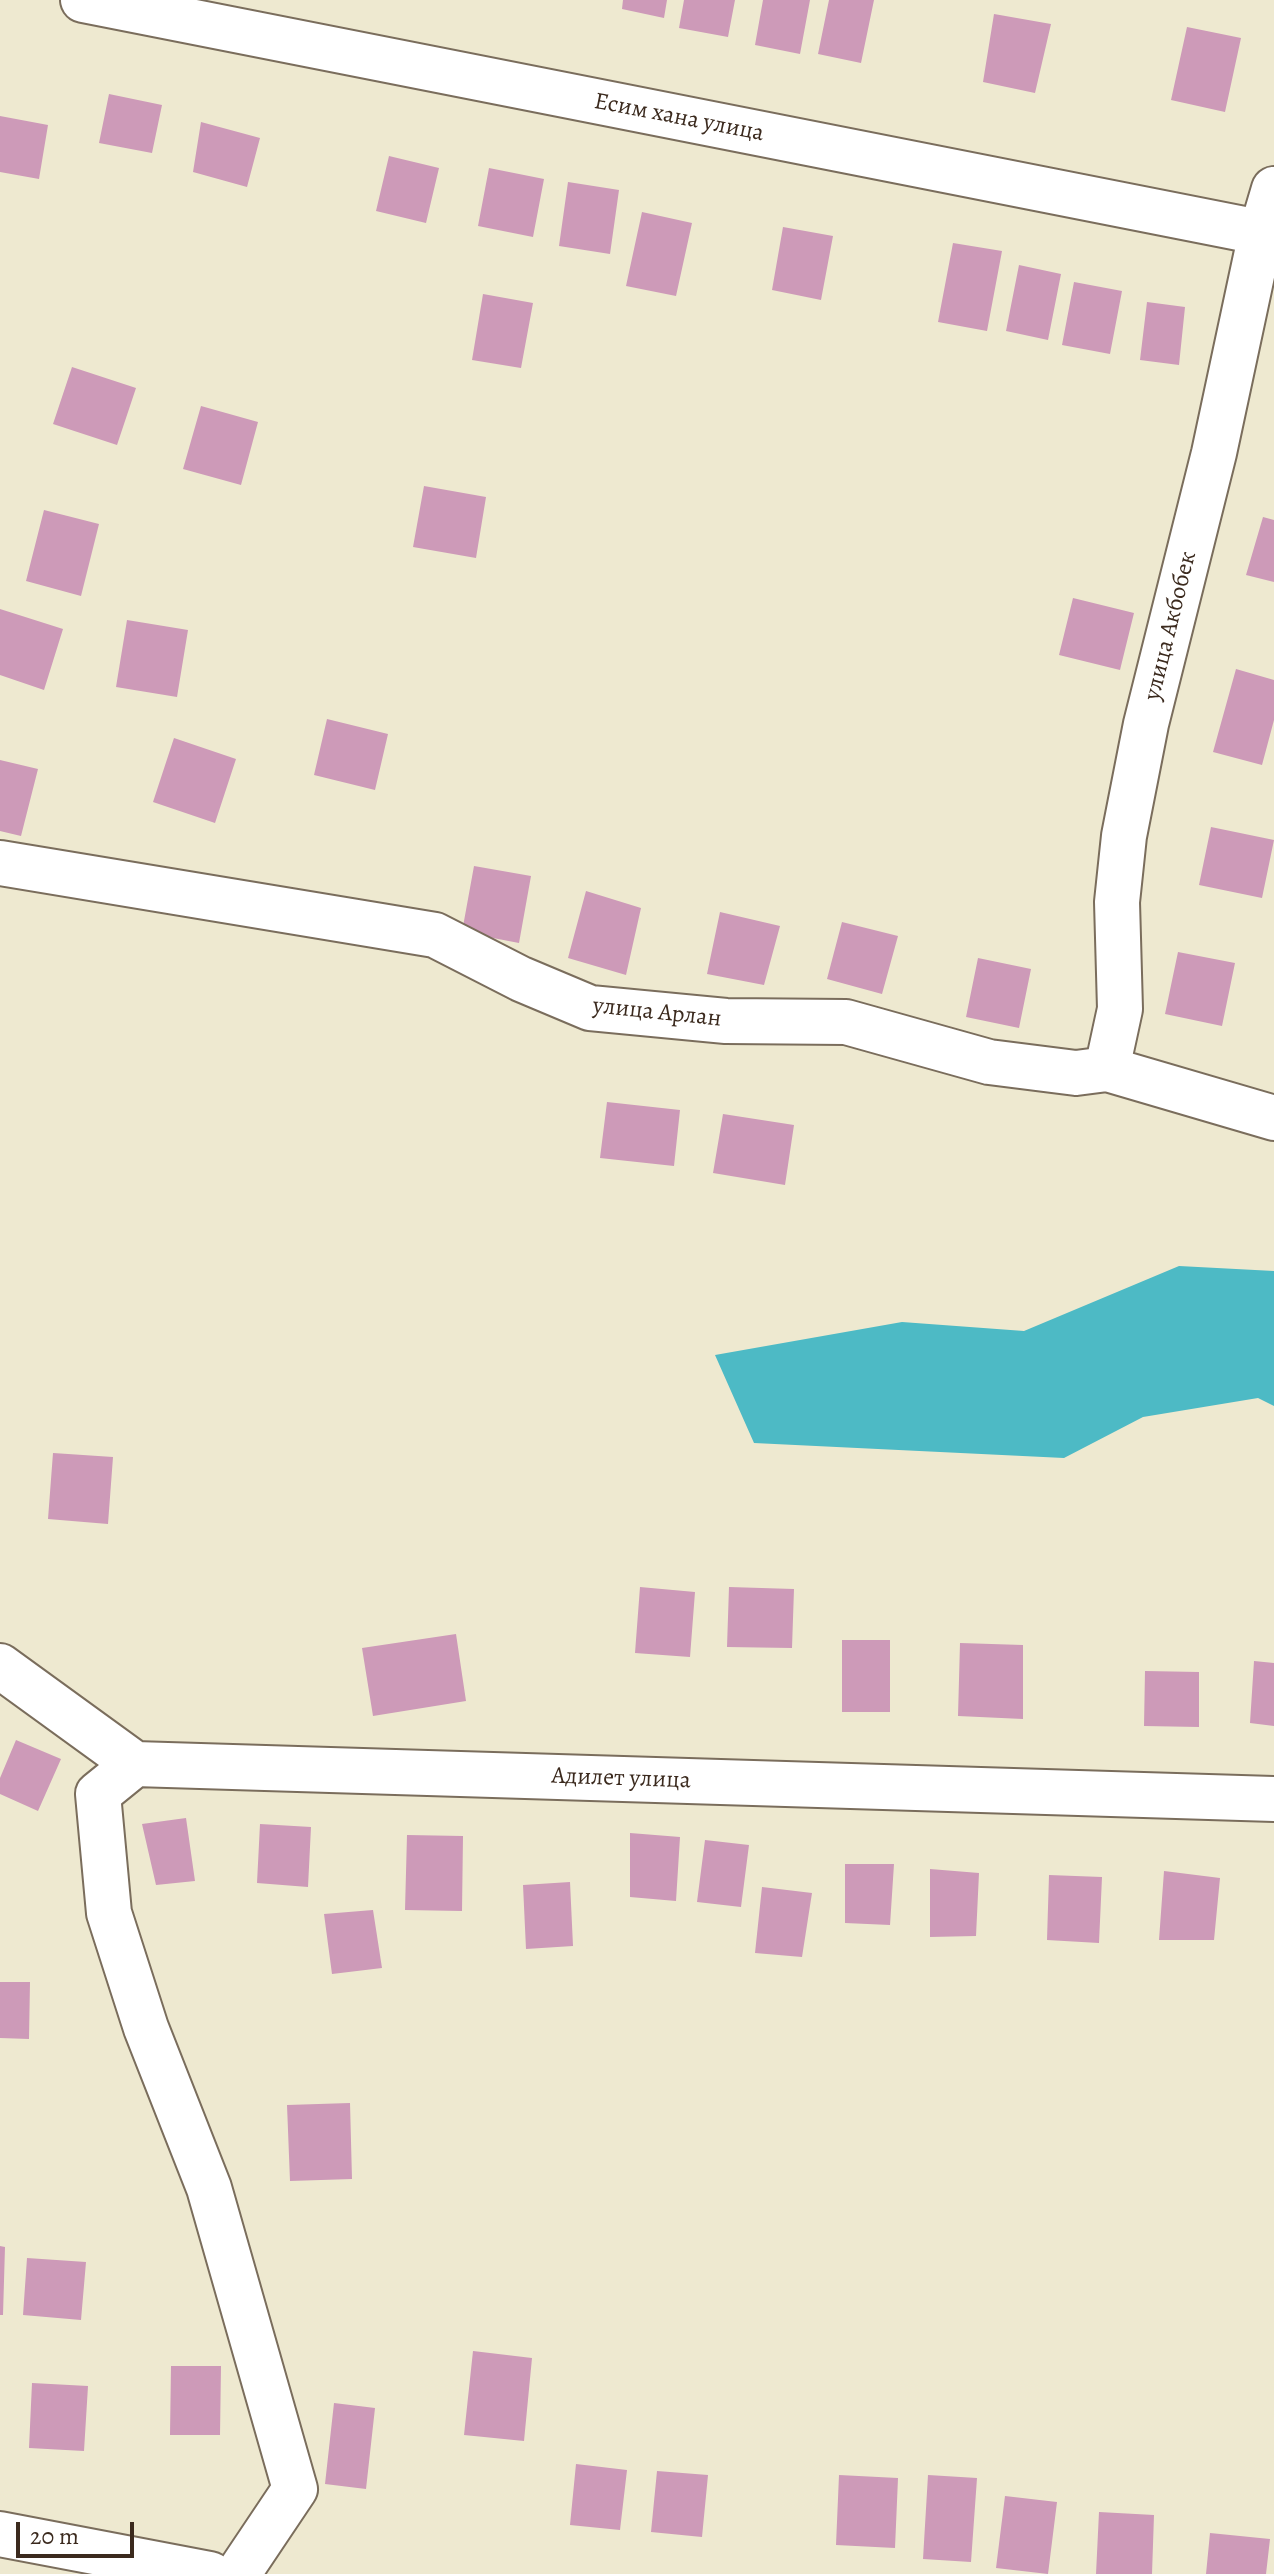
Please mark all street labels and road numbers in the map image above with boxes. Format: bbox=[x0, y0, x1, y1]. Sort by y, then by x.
street label: Есим хана улица bbox=[592, 87, 766, 149]
street label: улица Акбобек bbox=[1139, 548, 1203, 704]
street label: улица Арлан bbox=[591, 992, 723, 1034]
street label: Адилет улица bbox=[551, 1762, 691, 1796]

